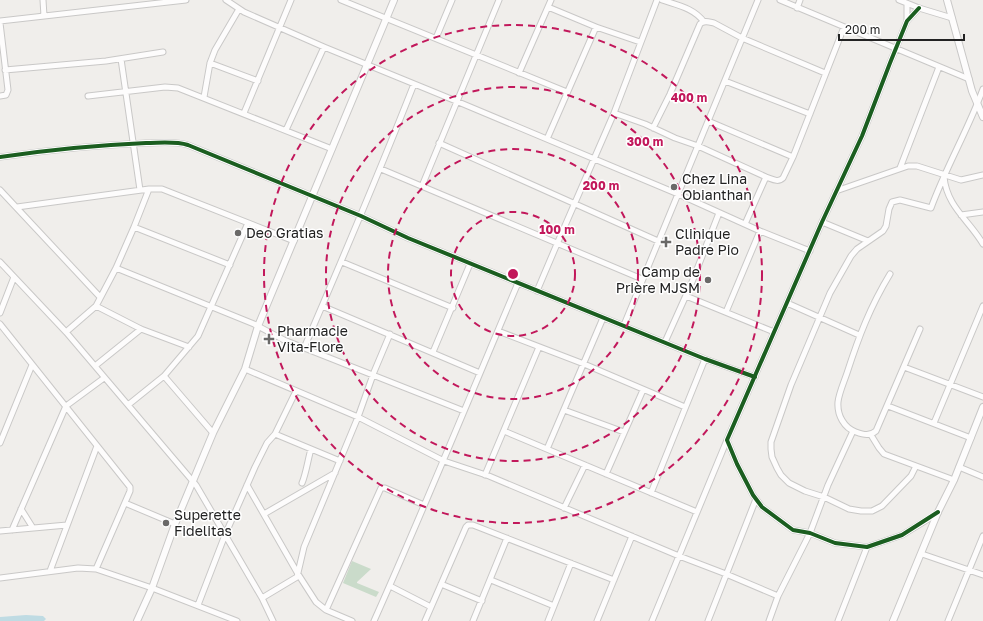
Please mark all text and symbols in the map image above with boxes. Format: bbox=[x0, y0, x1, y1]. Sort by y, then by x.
scale bar bbox=[839, 16, 964, 42]
text: 200 m bbox=[845, 22, 880, 37]
text: 400 m bbox=[671, 90, 707, 105]
text: 300 m bbox=[627, 134, 663, 149]
place label: Chez Lina Obianthan bbox=[682, 170, 752, 203]
text: 200 m bbox=[583, 178, 619, 193]
marker: Chez Lina Obianthan bbox=[669, 182, 679, 192]
text: 100 m bbox=[539, 222, 575, 237]
place label: Deo Gratias bbox=[246, 224, 323, 241]
place label: Clinique Padre Pio bbox=[675, 225, 739, 258]
marker: Deo Gratias bbox=[233, 228, 243, 238]
marker: Clinique Padre Pio bbox=[660, 236, 672, 248]
place label: Camp de Prière MJSM bbox=[616, 263, 700, 296]
centre of rings bbox=[506, 267, 520, 281]
marker: Camp de Prière MJSM bbox=[703, 275, 713, 285]
place label: Pharmacie Vita-Flore bbox=[277, 322, 348, 355]
marker: Pharmacie Vita-Flore bbox=[264, 334, 274, 344]
place label: Superette Fidelitas bbox=[174, 506, 241, 539]
marker: Superette Fidelitas bbox=[161, 518, 171, 528]

